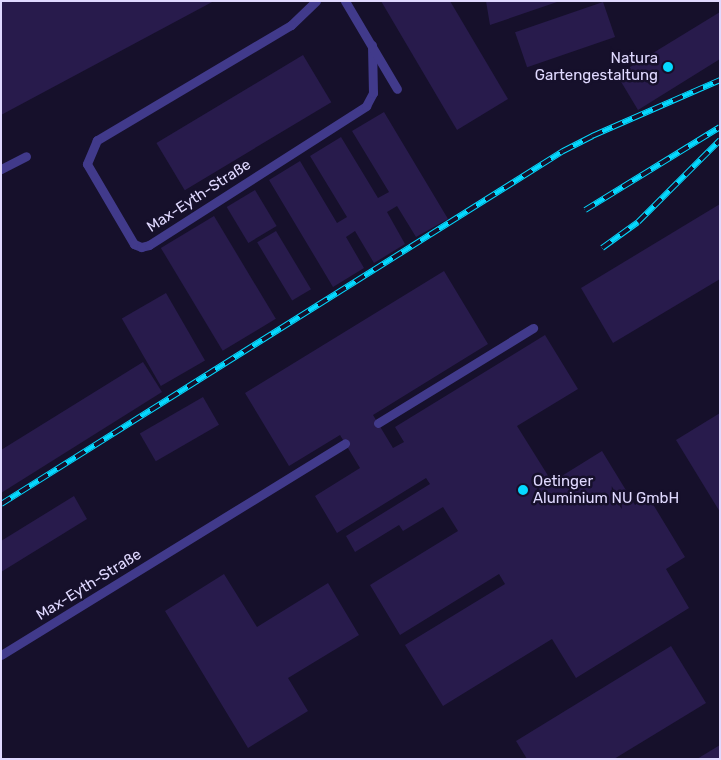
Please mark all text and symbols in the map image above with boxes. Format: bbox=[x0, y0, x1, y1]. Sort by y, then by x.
place label: Natura Gartengestaltung bbox=[535, 49, 658, 84]
marker: Natura Gartengestaltung bbox=[662, 61, 674, 73]
street label: Max-Eyth-Straße bbox=[144, 156, 254, 236]
place label: Oetinger Aluminium NU GmbH bbox=[533, 472, 679, 507]
marker: Oetinger Aluminium NU GmbH bbox=[517, 484, 529, 496]
street label: Max-Eyth-Straße bbox=[33, 545, 145, 625]

